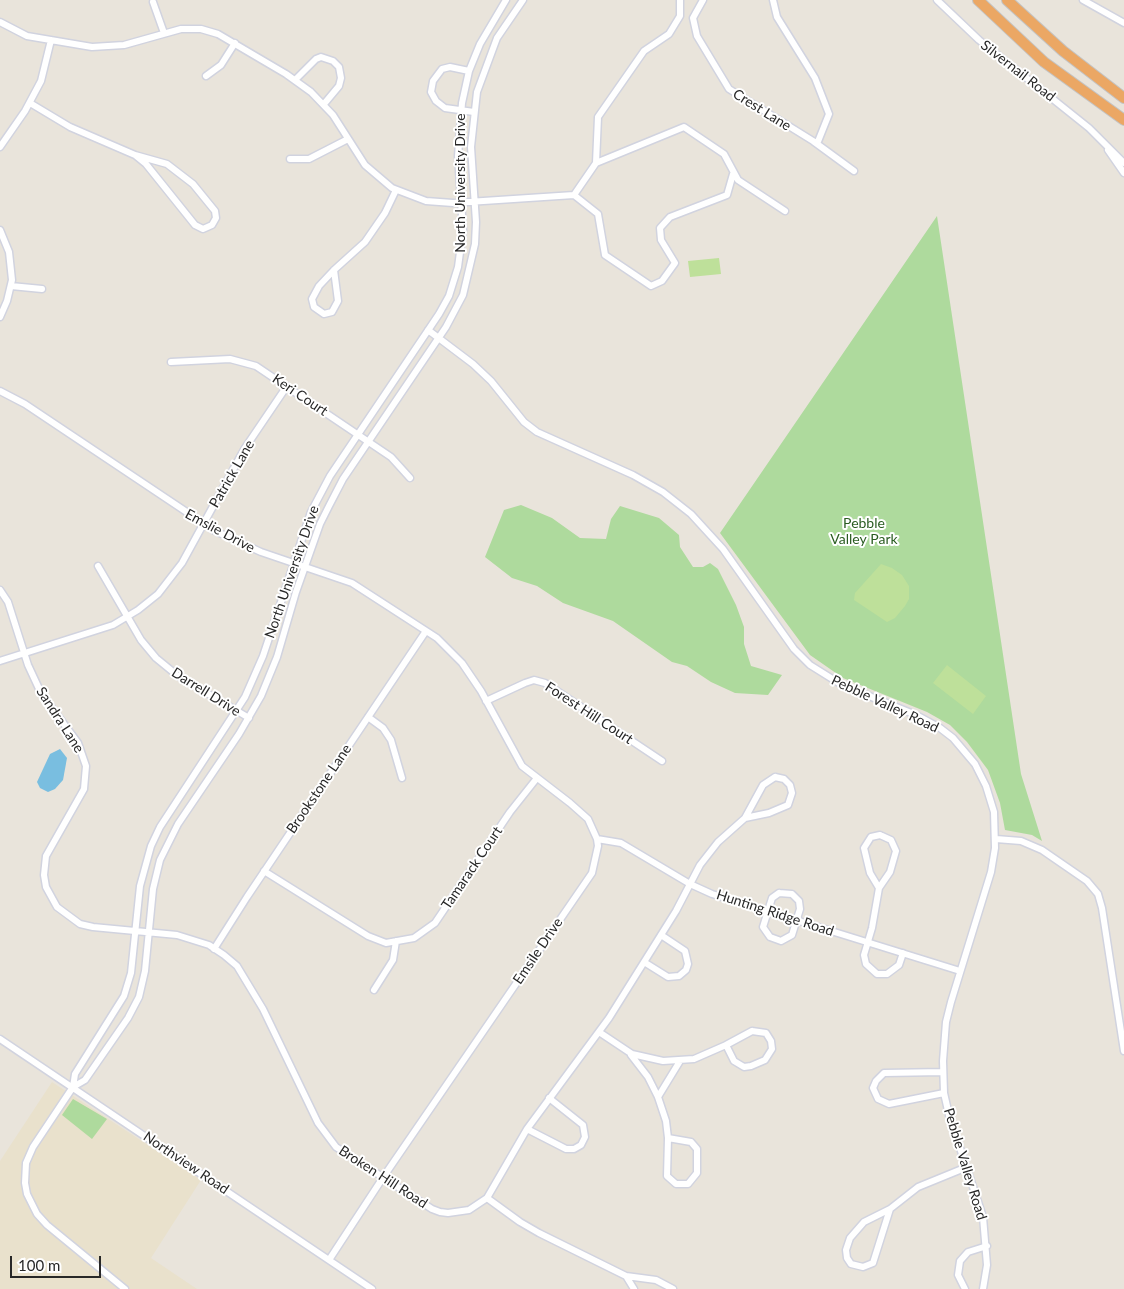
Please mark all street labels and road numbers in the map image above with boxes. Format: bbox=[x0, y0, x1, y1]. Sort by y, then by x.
street label: Silvernail Road bbox=[977, 37, 1059, 105]
street label: Crest Lane bbox=[730, 86, 794, 134]
street label: North University Drive bbox=[452, 113, 468, 253]
street label: Keri Court bbox=[269, 370, 331, 420]
street label: Patrick Lane bbox=[206, 437, 258, 511]
street label: North University Drive bbox=[261, 503, 323, 641]
street label: Emslie Drive bbox=[182, 506, 258, 556]
street label: Darrell Drive bbox=[168, 664, 244, 720]
street label: Pebble Valley Road bbox=[829, 672, 941, 736]
street label: Forest Hill Court bbox=[542, 678, 636, 748]
street label: Sandra Lane bbox=[33, 684, 87, 756]
street label: Brookstone Lane bbox=[283, 741, 355, 837]
street label: Tamarack Court bbox=[438, 823, 506, 913]
street label: Hunting Ridge Road bbox=[714, 886, 836, 940]
street label: Emsile Drive bbox=[510, 915, 566, 987]
street label: Pebble Valley Road bbox=[940, 1106, 990, 1222]
street label: Northview Road bbox=[140, 1128, 232, 1198]
street label: Broken Hill Road bbox=[336, 1142, 430, 1212]

